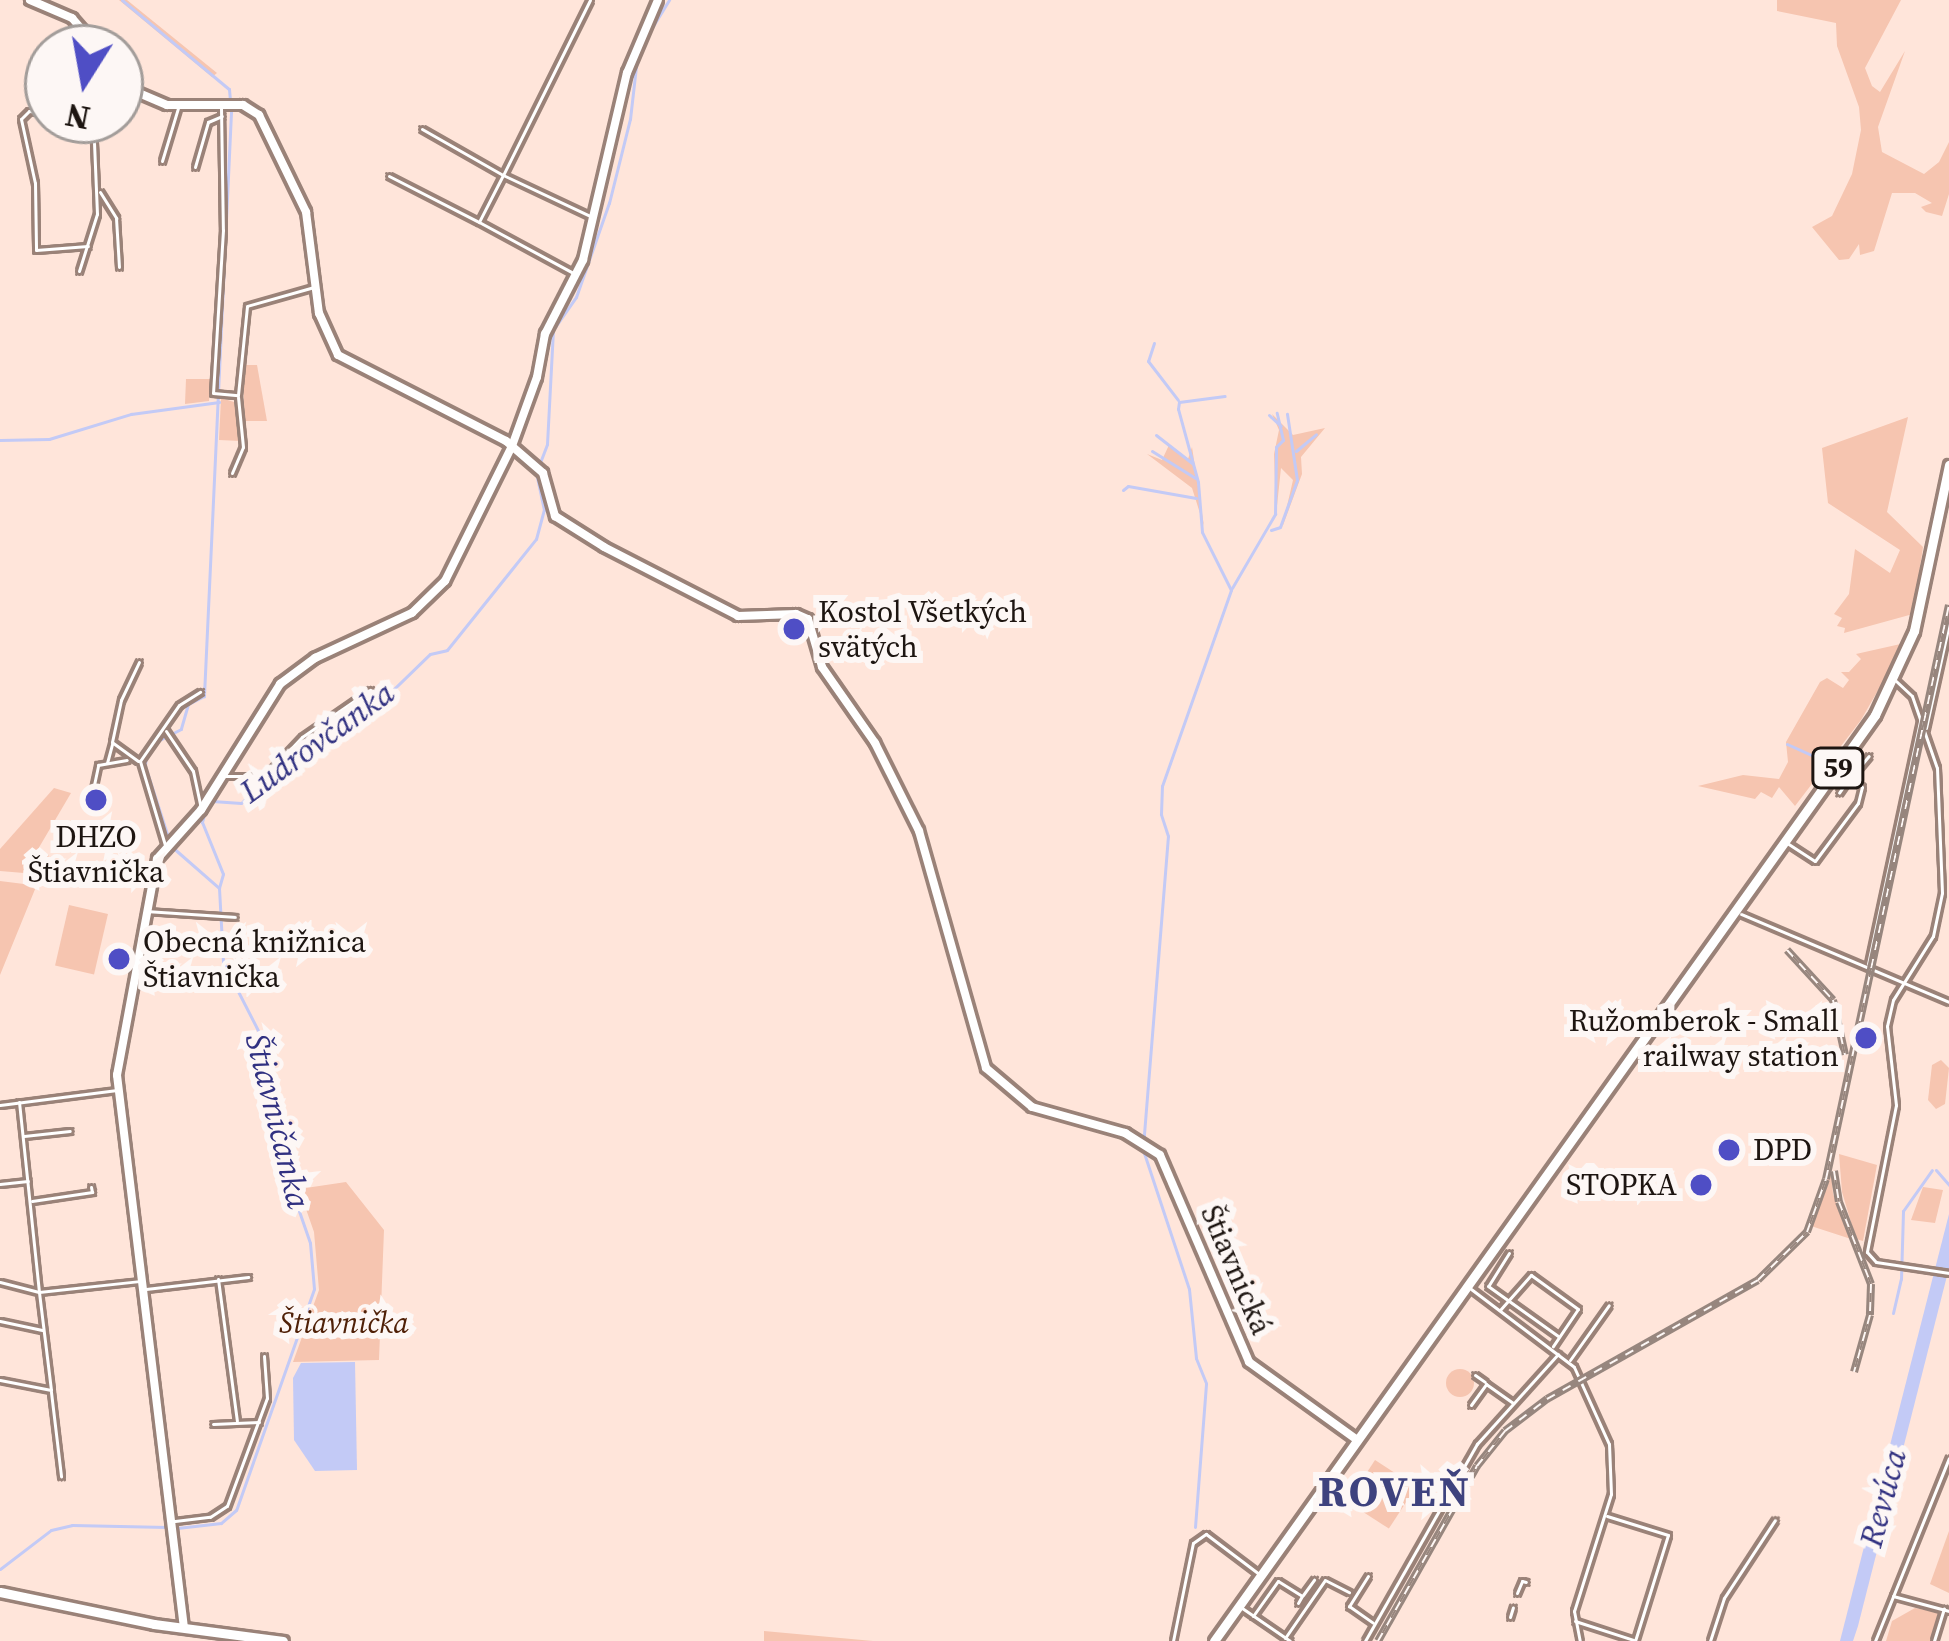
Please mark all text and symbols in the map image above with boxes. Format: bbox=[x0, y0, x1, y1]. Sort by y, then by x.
north arrow bbox=[24, 24, 144, 144]
text: N bbox=[62, 93, 94, 141]
place label: Kostol Všetkých svätých bbox=[818, 594, 1028, 664]
marker: Kostol Všetkých svätých bbox=[781, 616, 807, 642]
water label: Ludrovčanka bbox=[232, 673, 402, 811]
road number: 59 bbox=[1811, 747, 1865, 789]
marker: DHZO Štiavnička bbox=[83, 787, 109, 813]
place label: DHZO Štiavnička bbox=[28, 819, 164, 890]
place label: Obecná knižnica Štiavnička bbox=[143, 924, 366, 994]
marker: Obecná knižnica Štiavnička bbox=[106, 946, 132, 972]
place label: Ružomberok - Small railway station bbox=[1569, 1003, 1839, 1074]
marker: Ružomberok - Small railway station bbox=[1850, 1022, 1882, 1054]
water label: Štiavničanka bbox=[237, 1029, 319, 1213]
place label: DPD bbox=[1753, 1132, 1812, 1168]
marker: DPD bbox=[1716, 1137, 1742, 1163]
place label: STOPKA bbox=[1566, 1167, 1677, 1203]
marker: STOPKA bbox=[1688, 1172, 1714, 1198]
street label: Štiavnická bbox=[1193, 1200, 1279, 1340]
park label: Štiavnička bbox=[279, 1305, 409, 1341]
water label: Revúca bbox=[1851, 1445, 1915, 1551]
district label: ROVEŇ bbox=[1318, 1466, 1472, 1516]

